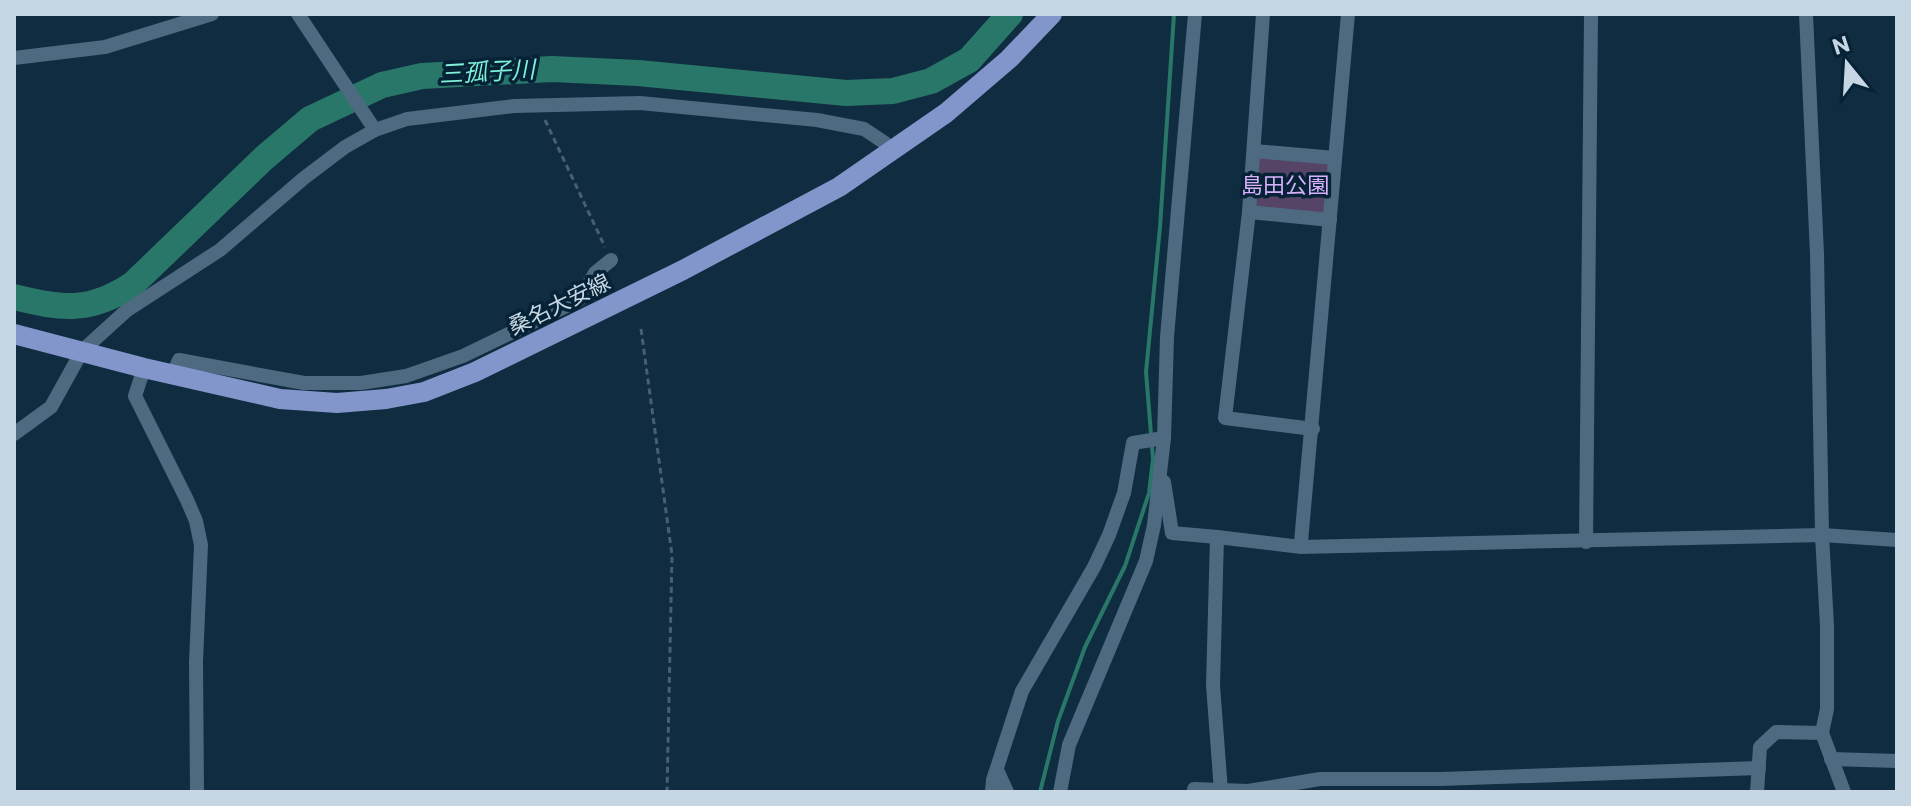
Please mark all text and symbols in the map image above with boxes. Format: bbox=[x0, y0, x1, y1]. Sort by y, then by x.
north arrow bbox=[1807, 24, 1887, 104]
text: N bbox=[1829, 29, 1853, 60]
water label: 三孤子川 bbox=[438, 53, 539, 87]
park label: 島田公園 bbox=[1241, 171, 1329, 198]
street label: 桑名大安線 bbox=[503, 267, 614, 340]

